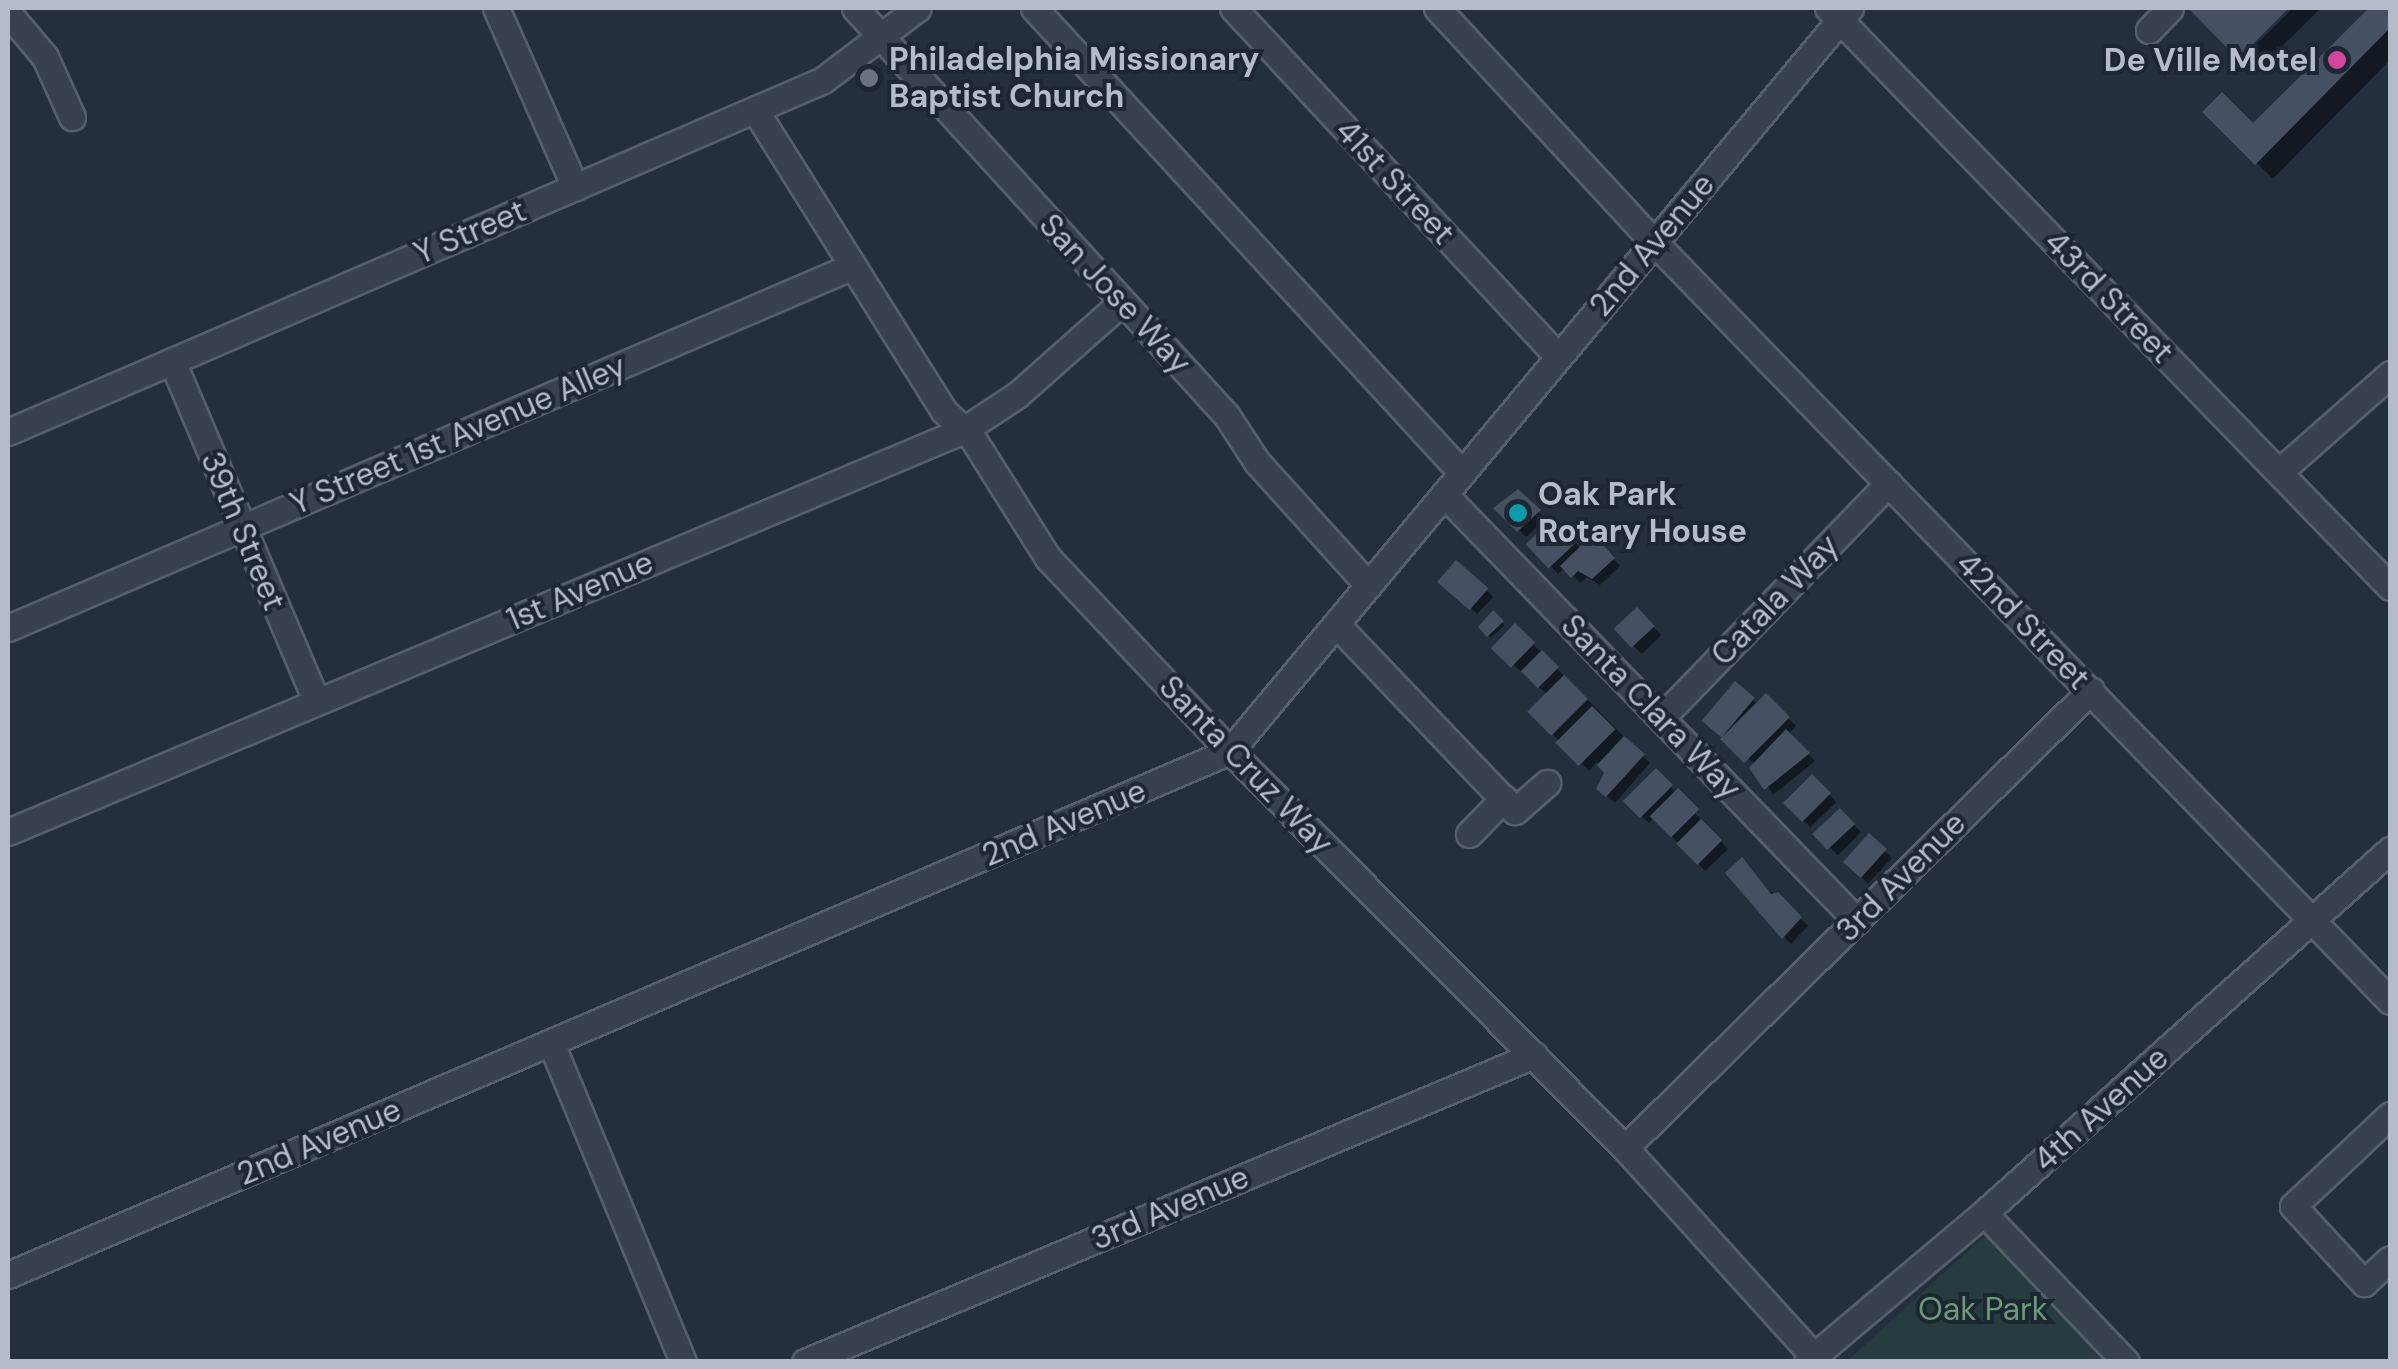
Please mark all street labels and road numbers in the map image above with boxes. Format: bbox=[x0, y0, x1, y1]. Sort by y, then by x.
street label: 41st Street bbox=[1328, 112, 1462, 252]
street label: 2nd Avenue bbox=[1581, 166, 1723, 324]
street label: Y Street bbox=[408, 191, 532, 273]
street label: San Jose Way bbox=[1031, 206, 1199, 382]
street label: 43rd Street bbox=[2037, 223, 2181, 371]
street label: Y Street 1st Avenue Alley bbox=[284, 347, 632, 523]
street label: 39th Street bbox=[192, 446, 294, 616]
street label: Catala Way bbox=[1703, 527, 1847, 673]
street label: 1st Avenue bbox=[501, 543, 659, 639]
street label: 42nd Street bbox=[1948, 545, 2098, 697]
street label: Santa Clara Way bbox=[1553, 607, 1749, 807]
street label: Santa Cruz Way bbox=[1151, 668, 1341, 862]
street label: 2nd Avenue bbox=[976, 771, 1152, 875]
street label: 3rd Avenue bbox=[1828, 804, 1974, 950]
street label: 4th Avenue bbox=[2026, 1039, 2176, 1179]
street label: 2nd Avenue bbox=[231, 1090, 407, 1194]
street label: 3rd Avenue bbox=[1085, 1158, 1255, 1258]

